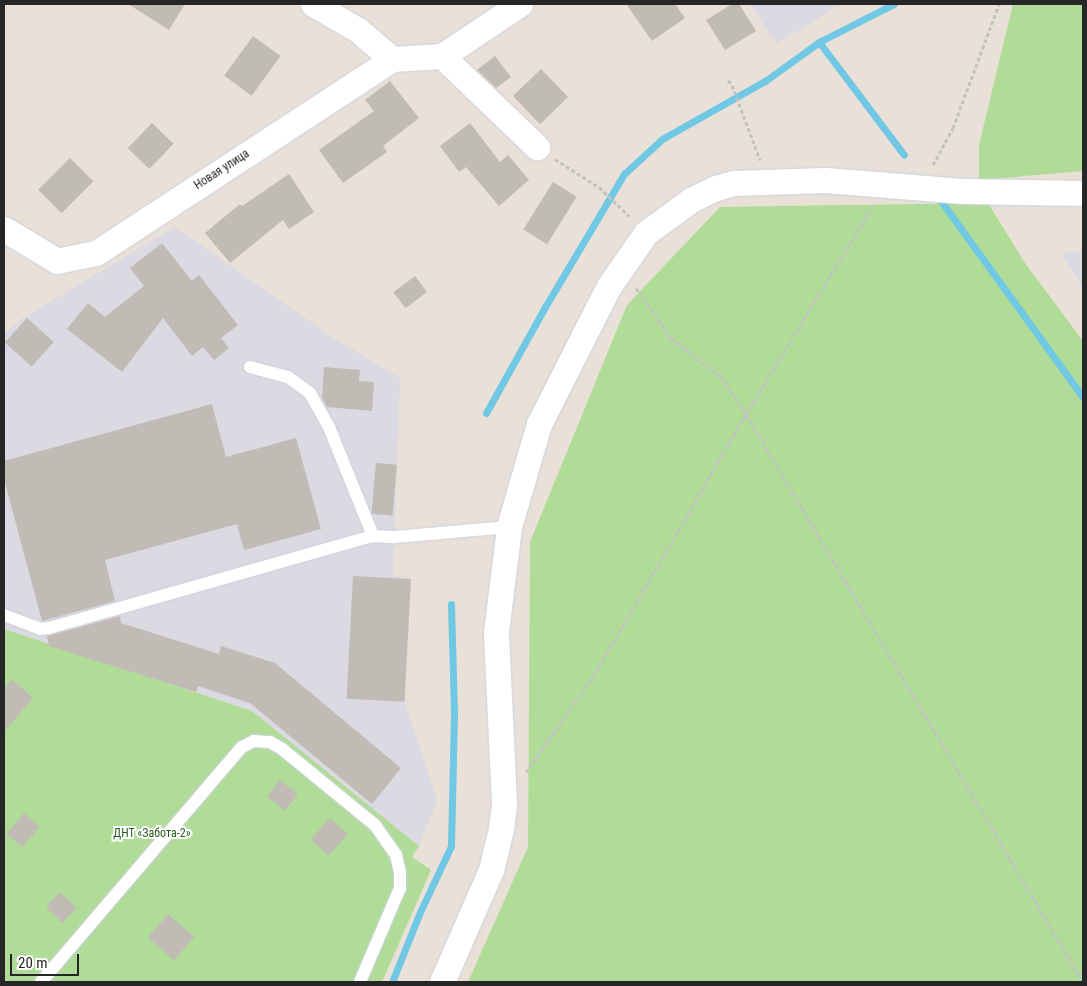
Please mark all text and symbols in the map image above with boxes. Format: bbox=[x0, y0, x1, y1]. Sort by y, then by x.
street label: Новая улица bbox=[192, 147, 252, 193]
park label: ДНТ «Забота-2» bbox=[113, 827, 191, 841]
scale bar bbox=[12, 944, 81, 976]
text: 20 m bbox=[18, 954, 48, 972]

